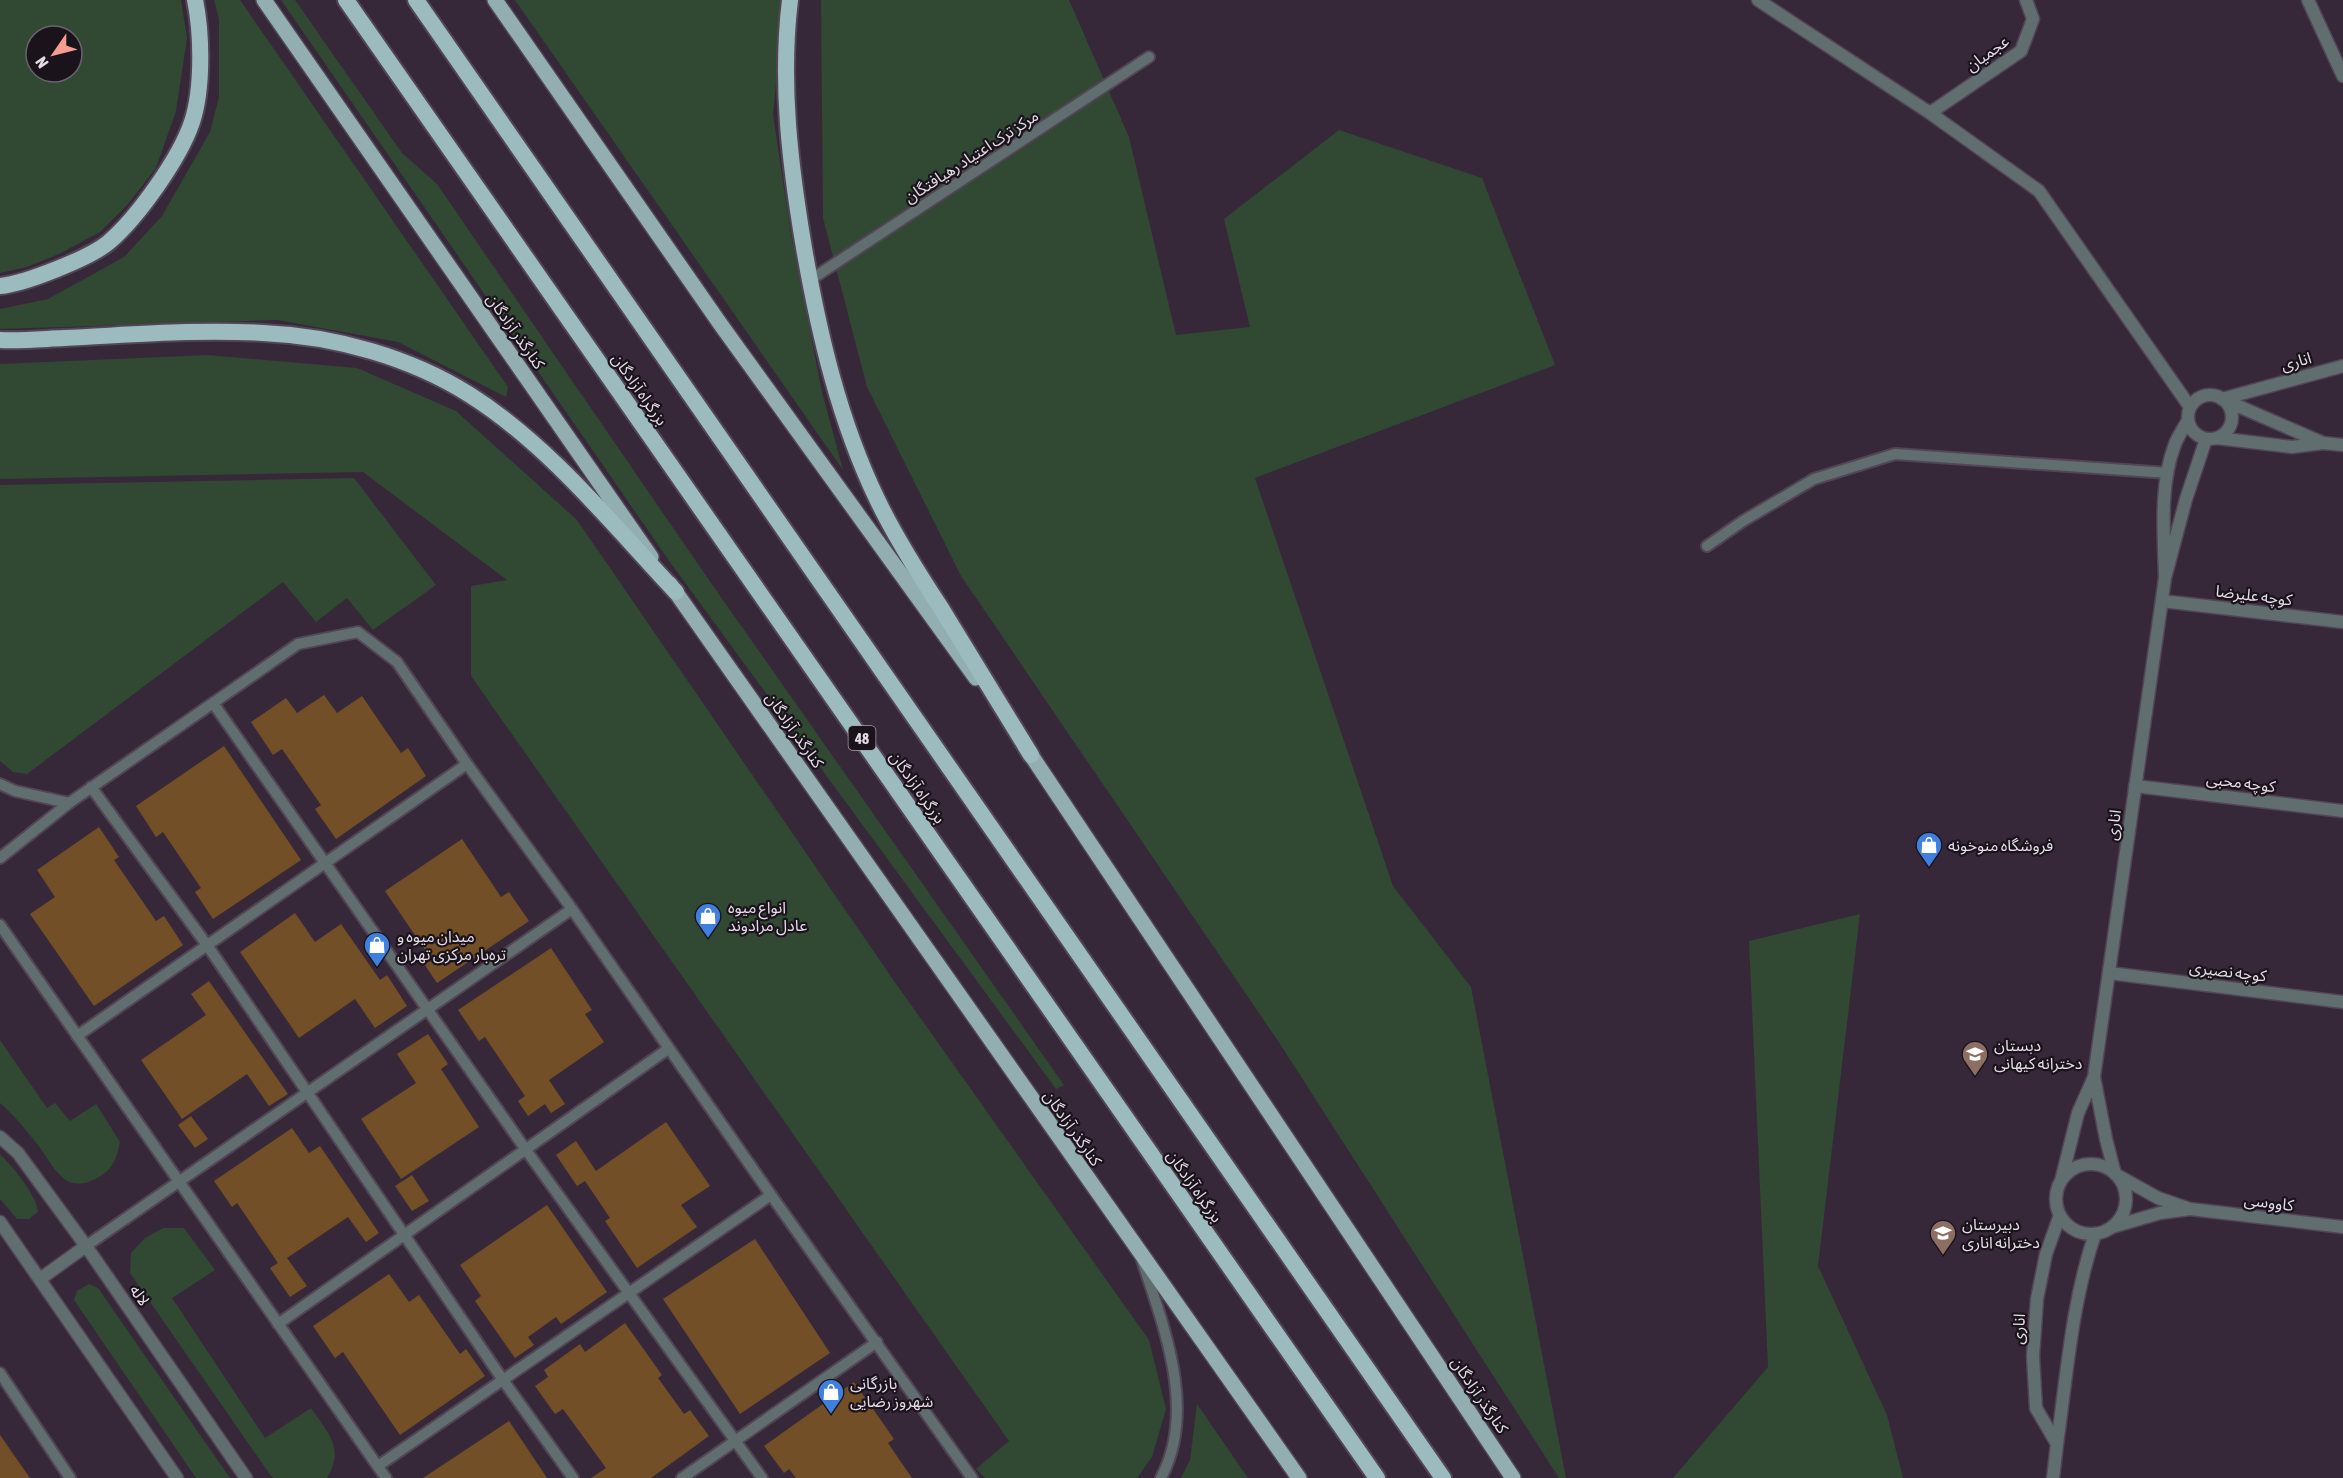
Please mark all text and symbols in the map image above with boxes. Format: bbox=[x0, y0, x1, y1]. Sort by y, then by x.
north arrow bbox=[24, 24, 84, 84]
street label: عجمیان bbox=[1962, 31, 2013, 76]
text: N bbox=[32, 54, 52, 72]
street label: مرکز ترک اعتیاد رهیافتگان bbox=[901, 106, 1042, 207]
street label: کنارگذر آزادگان bbox=[483, 290, 549, 373]
street label: اناری bbox=[2279, 348, 2313, 375]
street label: بزرگراه آزادگان bbox=[608, 350, 671, 429]
street label: کوچه علیرضا bbox=[2214, 581, 2294, 611]
street label: کنارگذر آزادگان bbox=[762, 689, 828, 772]
road number: 48 bbox=[848, 726, 876, 750]
street label: بزرگراه آزادگان bbox=[886, 748, 949, 827]
street label: کوچه محبی bbox=[2205, 769, 2277, 797]
street label: اناری bbox=[2102, 808, 2125, 842]
shop icon: فروشگاه منوخونه bbox=[1914, 830, 1944, 868]
place label: فروشگاه منوخونه bbox=[1948, 836, 2053, 855]
place label: انواع میوه عادل مرادوند bbox=[728, 898, 807, 936]
shop icon: انواع میوه عادل مرادوند bbox=[693, 901, 723, 939]
place label: میدان میوه و تره‌بار مرکزی تهران bbox=[397, 927, 506, 964]
shop icon: میدان میوه و تره‌بار مرکزی تهران bbox=[362, 930, 392, 968]
street label: کوچه نصیری bbox=[2188, 957, 2268, 987]
place label: دبستان دخترانه کیهانی bbox=[1994, 1036, 2082, 1073]
school or university icon: دبستان دخترانه کیهانی bbox=[1960, 1039, 1990, 1077]
street label: کنارگذر آزادگان bbox=[1040, 1087, 1106, 1170]
street label: بزرگراه آزادگان bbox=[1163, 1147, 1226, 1226]
street label: کاووسی bbox=[2243, 1190, 2295, 1215]
place label: دبیرستان دخترانه اناری bbox=[1962, 1215, 2040, 1252]
school or university icon: دبیرستان دخترانه اناری bbox=[1928, 1218, 1958, 1256]
street label: لاله bbox=[127, 1281, 153, 1309]
street label: اناری bbox=[2008, 1313, 2029, 1345]
street label: کنارگذر آزادگان bbox=[1447, 1353, 1512, 1437]
place label: بازرگانی شهروز رضایی bbox=[850, 1374, 933, 1411]
shop icon: بازرگانی شهروز رضایی bbox=[816, 1377, 846, 1415]

